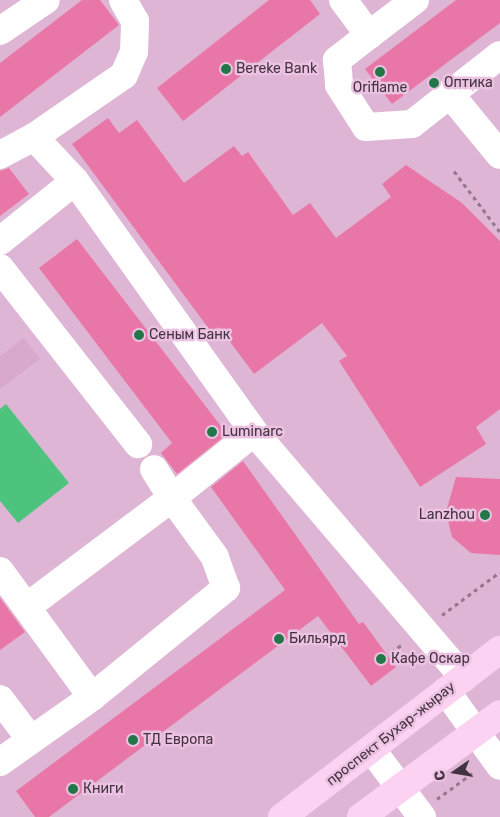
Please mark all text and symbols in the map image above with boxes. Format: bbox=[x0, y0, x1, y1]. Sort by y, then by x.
place label: Bereke Bank bbox=[236, 61, 317, 77]
marker: Bereke Bank bbox=[220, 63, 232, 75]
marker: Oriflame bbox=[374, 66, 386, 78]
place label: Оптика bbox=[444, 75, 493, 91]
marker: Оптика bbox=[428, 77, 440, 89]
place label: Oriflame bbox=[353, 80, 407, 96]
place label: Сеным Банк bbox=[149, 327, 230, 343]
marker: Сеным Банк bbox=[133, 329, 145, 341]
place label: Luminarc bbox=[222, 424, 283, 440]
marker: Luminarc bbox=[206, 426, 218, 438]
place label: Lanzhou bbox=[419, 507, 475, 523]
marker: Lanzhou bbox=[479, 509, 491, 521]
place label: Бильярд bbox=[289, 631, 346, 647]
marker: Бильярд bbox=[273, 633, 285, 645]
place label: Кафе Оскар bbox=[391, 651, 470, 667]
marker: Кафе Оскар bbox=[375, 653, 387, 665]
street label: проспект Бухар-жырау bbox=[323, 679, 459, 789]
place label: ТД Европа bbox=[143, 732, 213, 748]
marker: ТД Европа bbox=[127, 734, 139, 746]
north arrow bbox=[430, 747, 480, 797]
text: С bbox=[431, 769, 449, 782]
place label: Книги bbox=[83, 781, 124, 797]
marker: Книги bbox=[67, 783, 79, 795]

